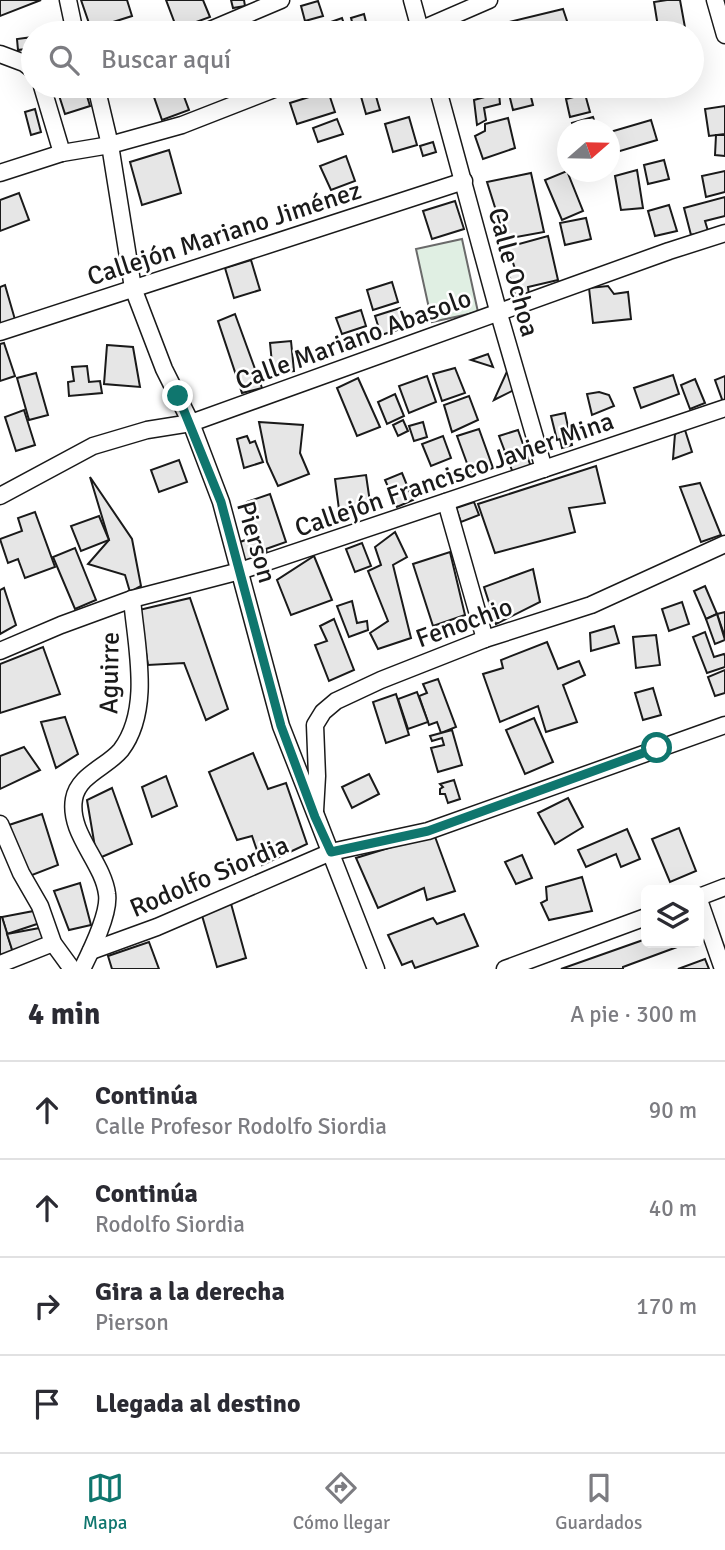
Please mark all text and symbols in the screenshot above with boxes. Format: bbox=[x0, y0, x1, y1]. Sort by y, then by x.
search box bbox=[21, 21, 704, 98]
icon: search bbox=[45, 41, 83, 79]
text: Buscar aquí bbox=[101, 44, 231, 76]
north arrow bbox=[557, 119, 620, 182]
street label: Callejón Mariano Jiménez bbox=[83, 175, 365, 293]
street label: Calle Ochoa bbox=[480, 204, 546, 340]
street label: Calle Mariano Abasolo bbox=[231, 282, 476, 397]
route end bbox=[162, 380, 193, 411]
street label: Callejón Francisco Javier Mina bbox=[291, 405, 618, 545]
street label: Pierson bbox=[229, 498, 283, 587]
street label: Fenochio bbox=[412, 591, 517, 655]
street label: Aguirre bbox=[93, 632, 127, 714]
route start bbox=[641, 732, 672, 763]
street label: Rodolfo Siordia bbox=[125, 829, 294, 925]
map controls bbox=[641, 885, 704, 948]
button: layers bbox=[641, 885, 704, 948]
text: 4 min bbox=[28, 996, 100, 1033]
text: A pie · 300 m bbox=[570, 1000, 697, 1029]
text: Continúa bbox=[95, 1080, 198, 1112]
icon: ahead bbox=[28, 1091, 66, 1129]
text: 90 m bbox=[649, 1096, 697, 1125]
text: Calle Profesor Rodolfo Siordia bbox=[95, 1112, 387, 1141]
text: Continúa bbox=[95, 1178, 198, 1210]
icon: ahead bbox=[28, 1189, 66, 1227]
text: 40 m bbox=[649, 1194, 697, 1223]
text: Rodolfo Siordia bbox=[95, 1210, 245, 1239]
text: Gira a la derecha bbox=[95, 1276, 285, 1308]
icon: right bbox=[28, 1287, 66, 1325]
text: 170 m bbox=[636, 1292, 697, 1321]
text: Pierson bbox=[95, 1308, 169, 1337]
icon: arrive bbox=[28, 1385, 66, 1423]
text: Llegada al destino bbox=[95, 1388, 301, 1420]
tab: Mapa bbox=[83, 1469, 127, 1535]
tab: Cómo llegar bbox=[293, 1469, 390, 1535]
tab: Guardados bbox=[555, 1469, 642, 1535]

